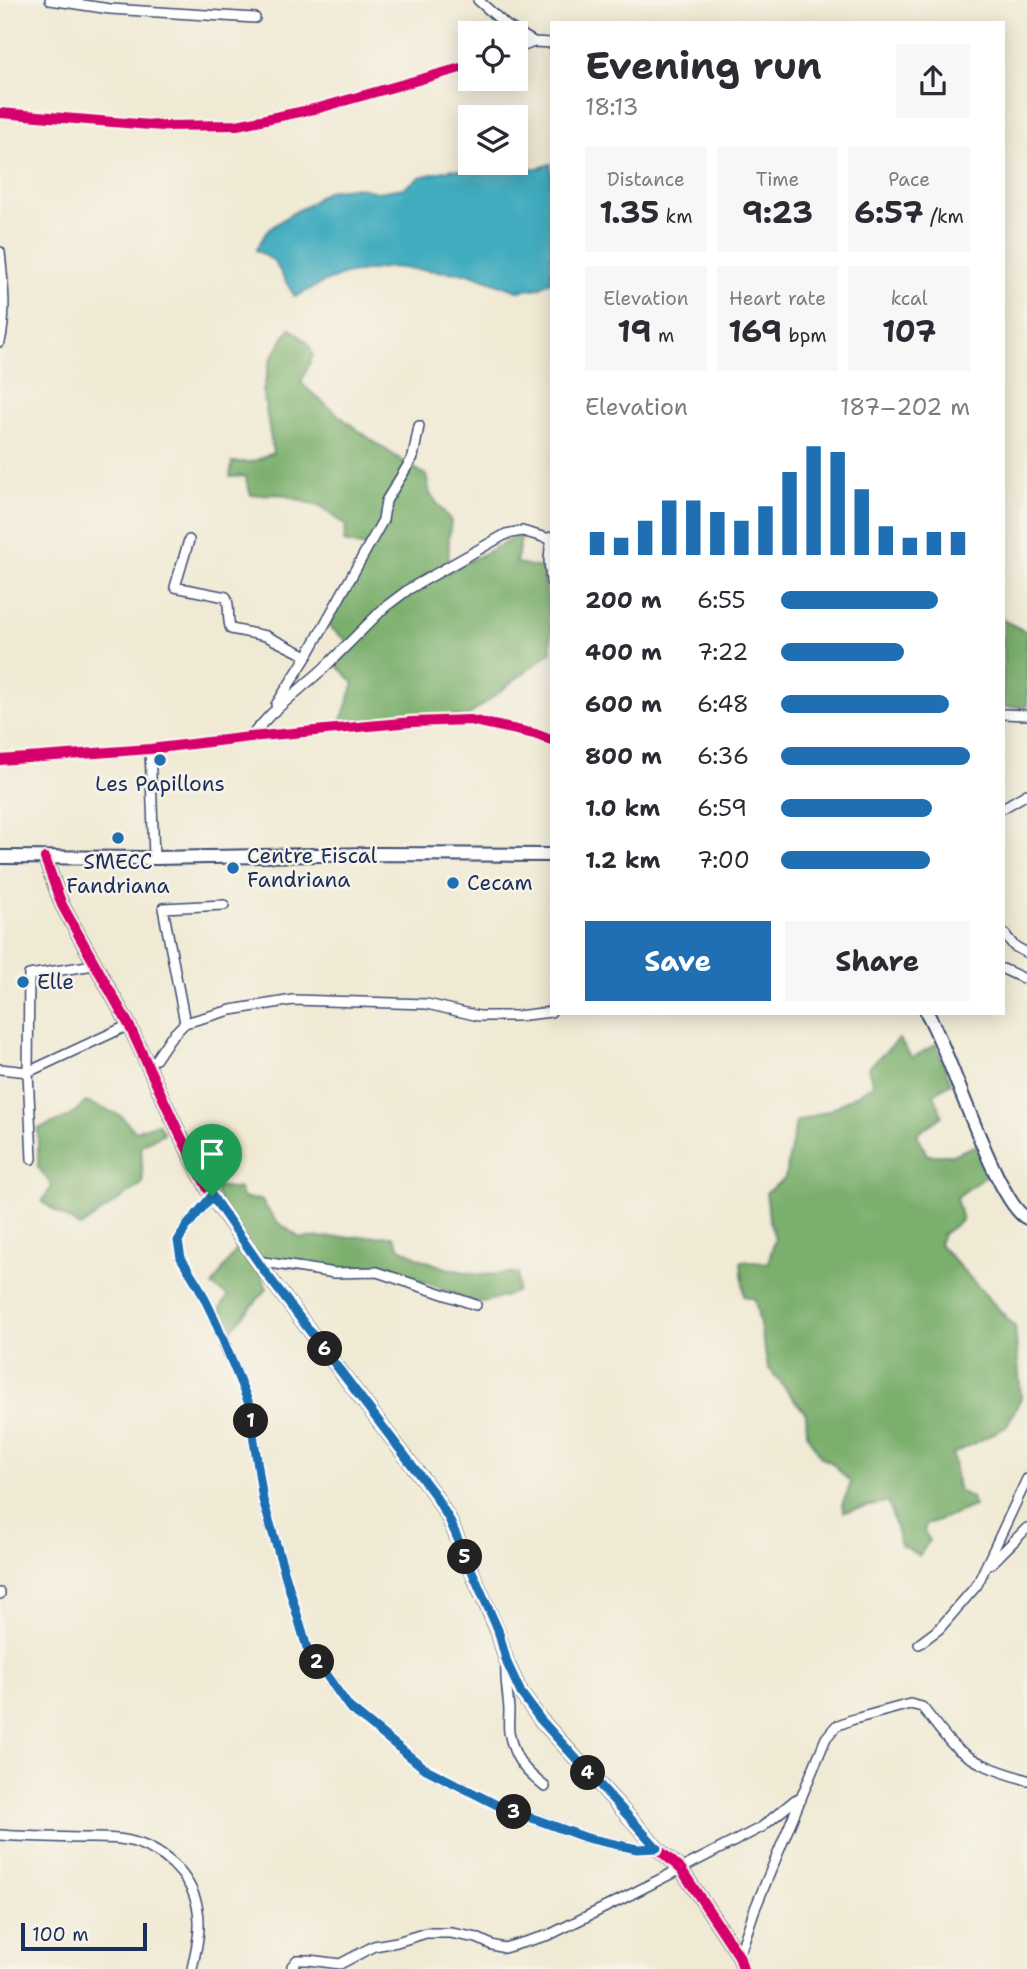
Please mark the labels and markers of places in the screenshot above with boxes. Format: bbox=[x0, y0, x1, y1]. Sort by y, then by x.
marker: Les Papillons bbox=[152, 752, 168, 768]
place label: Les Papillons bbox=[95, 770, 225, 798]
marker: SMECC Fandriana bbox=[110, 830, 126, 846]
place label: Centre Fiscal Fandriana bbox=[247, 842, 378, 894]
place label: SMECC Fandriana bbox=[66, 848, 170, 900]
marker: Centre Fiscal Fandriana bbox=[225, 860, 241, 876]
place label: Cecam bbox=[467, 869, 533, 897]
marker: Cecam bbox=[445, 875, 461, 891]
place label: Elle bbox=[37, 968, 74, 996]
marker: Elle bbox=[15, 974, 31, 990]
pin bbox=[182, 1124, 242, 1196]
pin: 6 bbox=[308, 1332, 342, 1366]
pin: 1 bbox=[233, 1404, 268, 1438]
pin: 5 bbox=[448, 1540, 482, 1574]
pin: 2 bbox=[300, 1644, 334, 1680]
pin: 4 bbox=[570, 1756, 606, 1790]
pin: 3 bbox=[496, 1794, 532, 1829]

